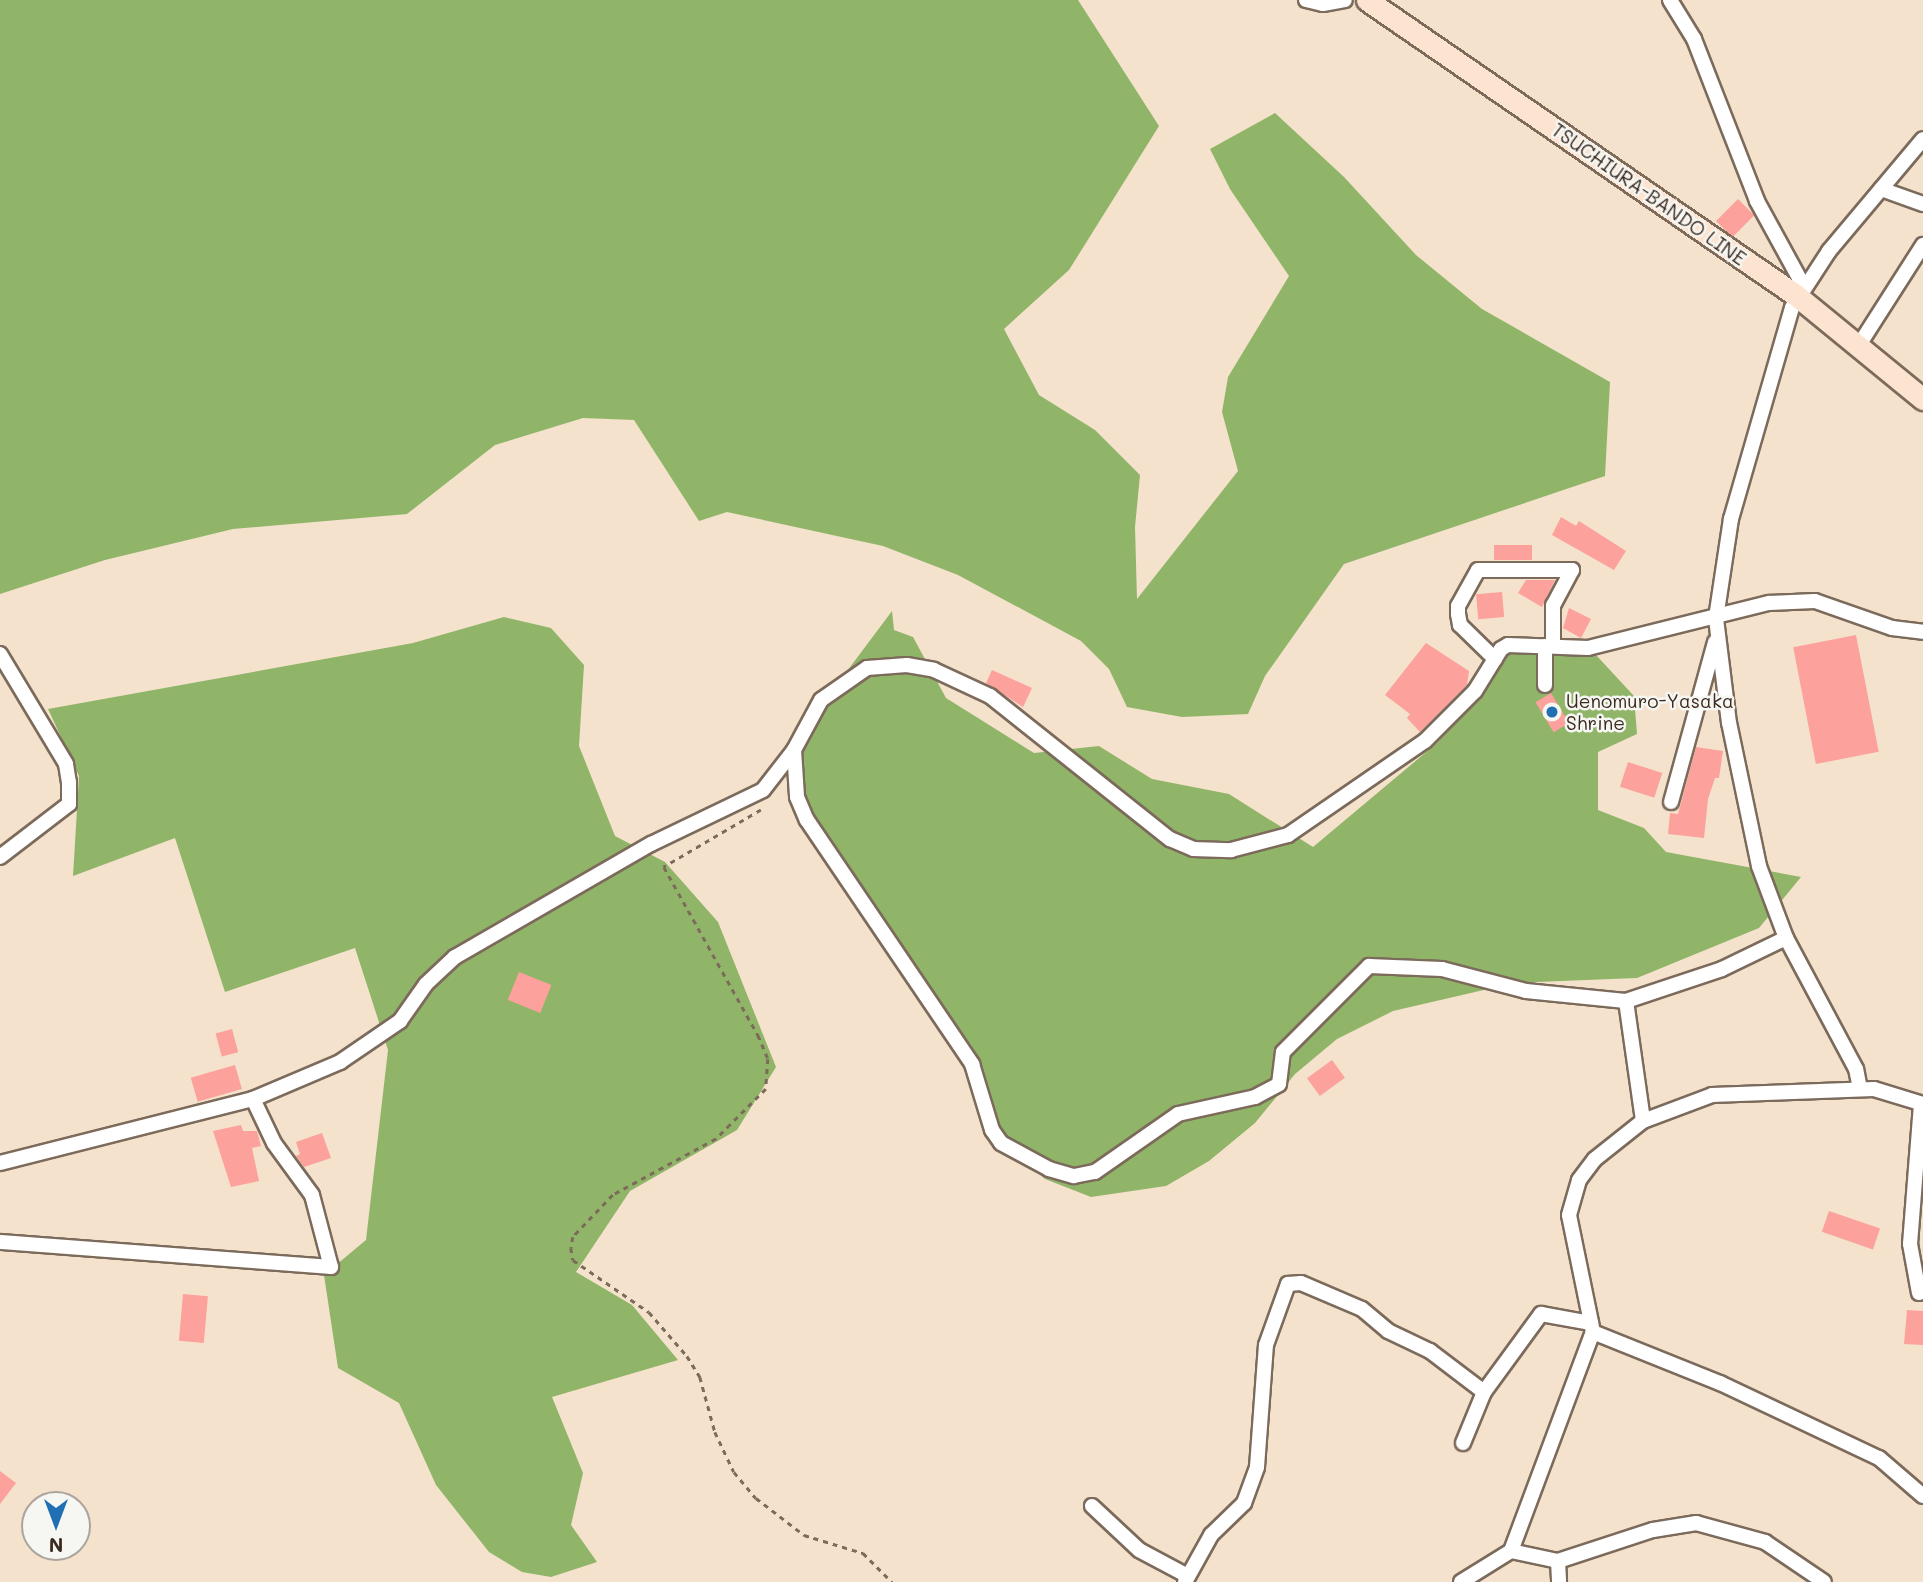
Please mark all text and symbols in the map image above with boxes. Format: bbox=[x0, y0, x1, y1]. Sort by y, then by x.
street label: TSUCHIURA-BANDO LINE bbox=[1548, 118, 1750, 270]
place label: Uenomuro-Yasaka Shrine bbox=[1566, 690, 1734, 734]
marker: Uenomuro-Yasaka Shrine bbox=[1544, 704, 1560, 720]
north arrow bbox=[21, 1491, 91, 1561]
text: N bbox=[49, 1533, 63, 1558]

